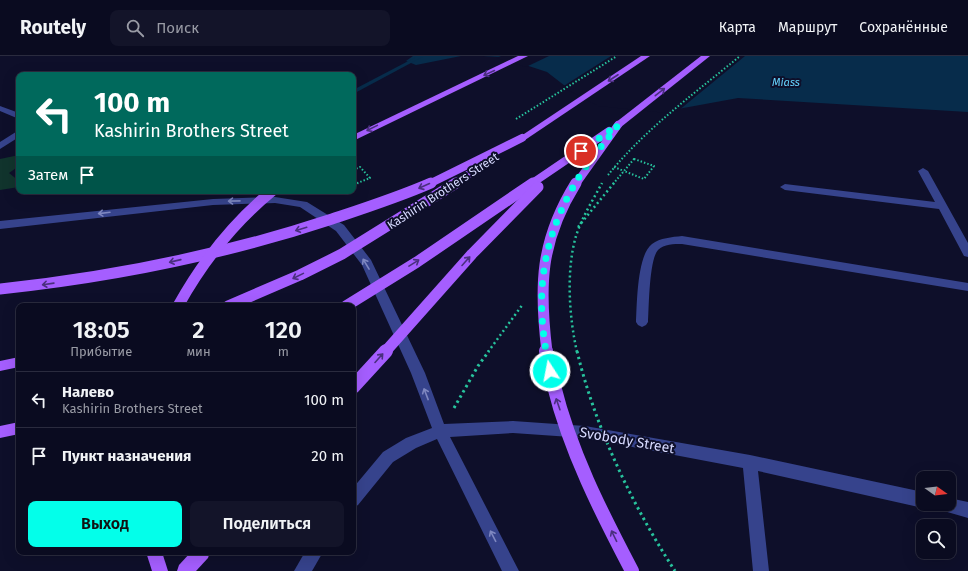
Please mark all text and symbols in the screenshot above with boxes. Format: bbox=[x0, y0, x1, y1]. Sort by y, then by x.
search box bbox=[110, 10, 390, 46]
text: Routely bbox=[20, 16, 86, 39]
icon: search bbox=[124, 17, 146, 39]
text: Поиск bbox=[156, 19, 199, 37]
text: Карта bbox=[719, 19, 756, 36]
text: Маршрут bbox=[778, 19, 837, 36]
text: Сохранённые bbox=[859, 19, 948, 36]
one-way arrow bbox=[484, 70, 496, 77]
one-way arrow bbox=[608, 73, 619, 82]
water label: Miass bbox=[772, 76, 800, 89]
text: 100 m bbox=[94, 86, 170, 119]
icon: left bbox=[28, 88, 80, 140]
one-way arrow bbox=[654, 88, 665, 96]
text: Kashirin Brothers Street bbox=[94, 120, 289, 142]
one-way arrow bbox=[366, 125, 378, 133]
pin bbox=[564, 134, 598, 168]
icon: arrive bbox=[570, 140, 592, 162]
street label: Kashirin Brothers Street bbox=[385, 149, 502, 232]
icon: arrive bbox=[76, 164, 98, 186]
text: Затем bbox=[28, 166, 68, 184]
one-way arrow bbox=[418, 183, 430, 190]
one-way arrow bbox=[228, 197, 241, 205]
one-way arrow bbox=[98, 210, 111, 217]
one-way arrow bbox=[295, 226, 308, 233]
one-way arrow bbox=[461, 256, 471, 266]
one-way arrow bbox=[169, 258, 182, 265]
one-way arrow bbox=[362, 258, 371, 269]
one-way arrow bbox=[408, 259, 419, 267]
one-way arrow bbox=[293, 273, 305, 280]
one-way arrow bbox=[42, 280, 55, 288]
text: 18:05 bbox=[73, 316, 130, 344]
text: 2 bbox=[192, 316, 205, 344]
text: 120 bbox=[265, 316, 302, 344]
text: Прибытие bbox=[70, 344, 132, 359]
text: мин bbox=[186, 344, 211, 359]
text: m bbox=[278, 344, 289, 359]
position arrow bbox=[529, 350, 571, 392]
one-way arrow bbox=[374, 353, 384, 363]
text: Налево bbox=[62, 383, 114, 401]
icon: left bbox=[28, 389, 50, 411]
one-way arrow bbox=[422, 389, 430, 401]
text: 100 m bbox=[304, 391, 344, 409]
one-way arrow bbox=[554, 398, 561, 411]
text: Kashirin Brothers Street bbox=[62, 401, 203, 416]
street label: Svobody Street bbox=[578, 424, 677, 457]
icon: arrive bbox=[28, 445, 50, 467]
text: Пункт назначения bbox=[62, 447, 191, 465]
text: 20 m bbox=[311, 447, 344, 465]
north arrow bbox=[916, 471, 956, 511]
map controls bbox=[916, 471, 956, 559]
button: Выход bbox=[28, 501, 182, 547]
button: Поделиться bbox=[190, 501, 344, 547]
button: search bbox=[916, 519, 956, 559]
one-way arrow bbox=[489, 531, 496, 543]
one-way arrow bbox=[610, 531, 617, 543]

